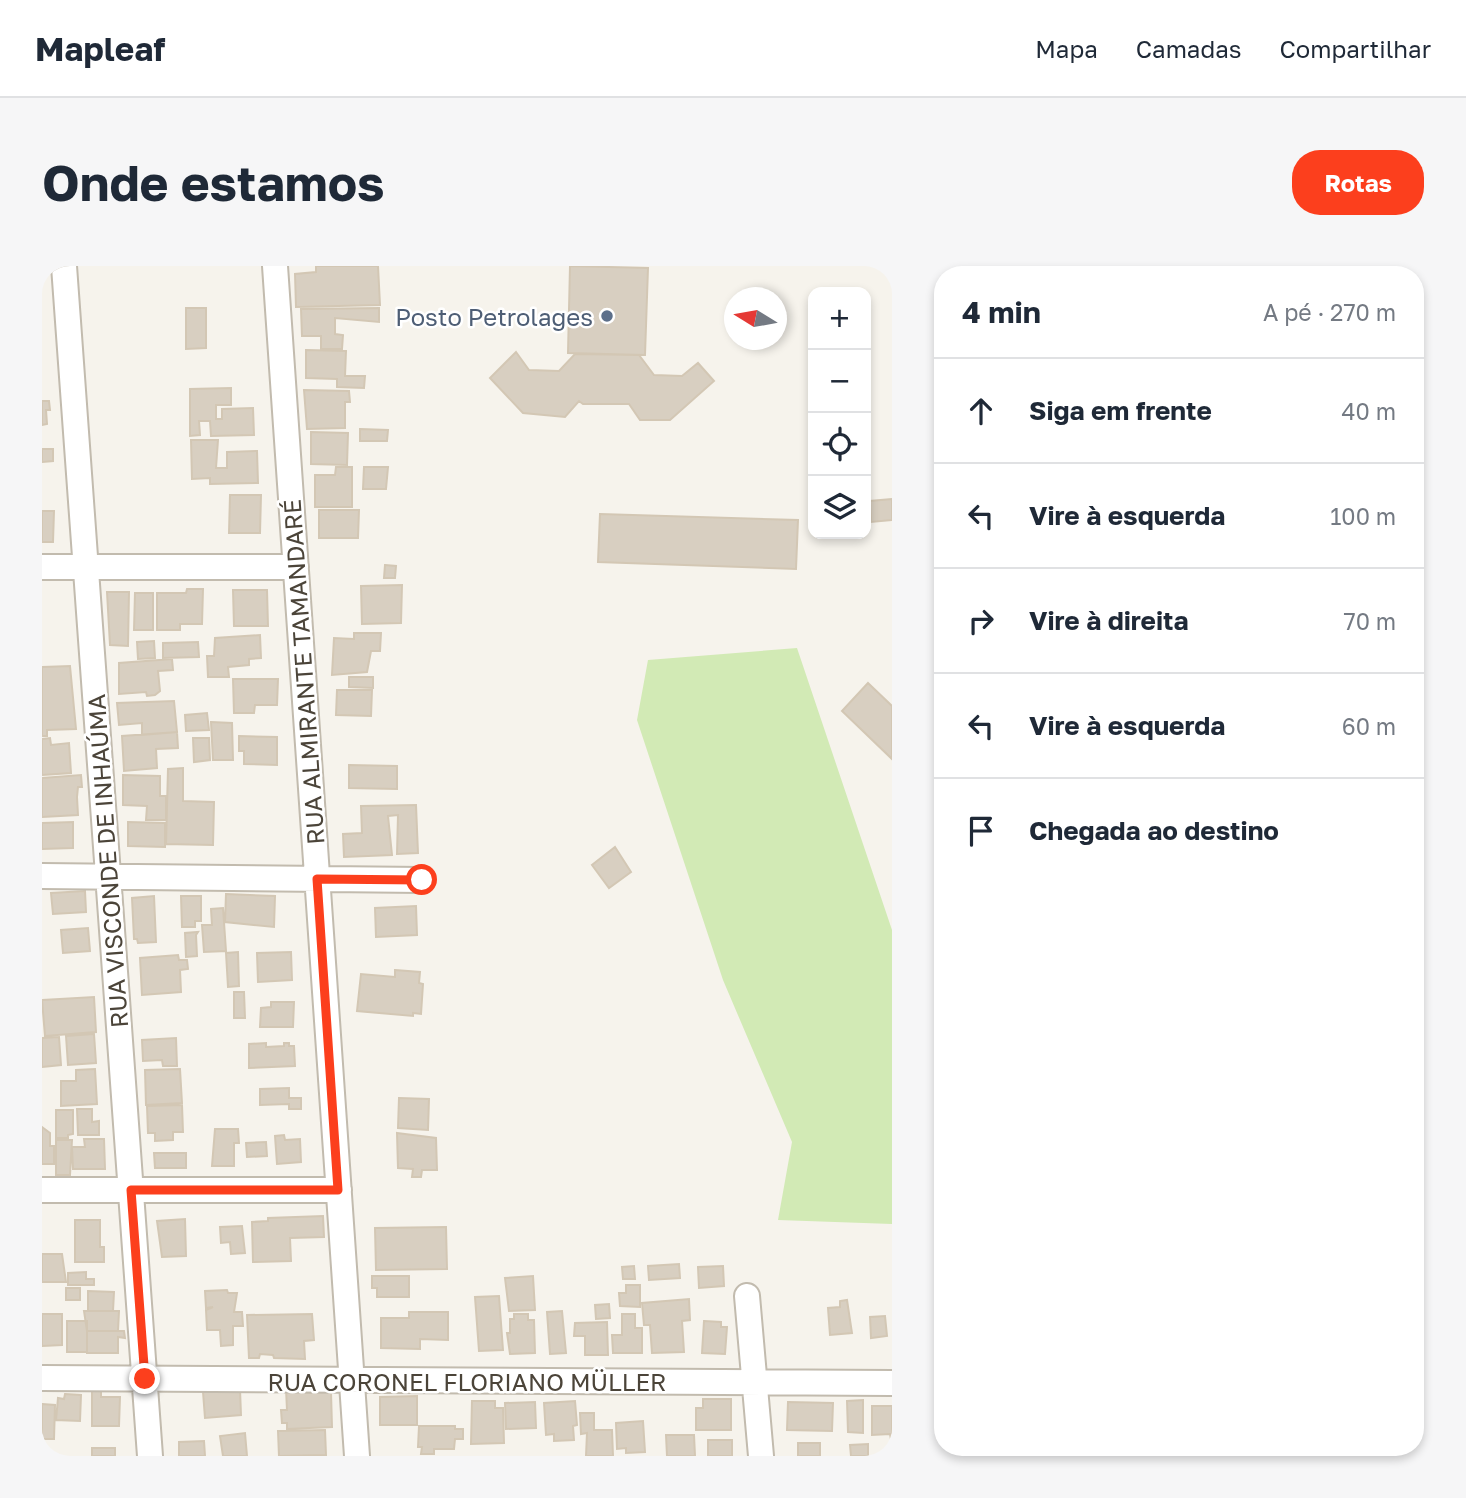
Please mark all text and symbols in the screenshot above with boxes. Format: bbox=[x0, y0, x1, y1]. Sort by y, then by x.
text: Mapleaf bbox=[35, 29, 165, 68]
text: Mapa bbox=[1035, 34, 1098, 63]
text: Camadas bbox=[1136, 34, 1241, 63]
text: Compartilhar bbox=[1279, 34, 1431, 63]
button: Rotas bbox=[1292, 150, 1424, 215]
text: Onde estamos bbox=[42, 153, 385, 212]
north arrow bbox=[724, 287, 787, 350]
map controls bbox=[808, 287, 871, 539]
button: + bbox=[808, 287, 871, 350]
text: 4 min bbox=[962, 294, 1041, 330]
text: A pé · 270 m bbox=[1263, 298, 1396, 326]
place label: Posto Petrolages bbox=[395, 302, 593, 331]
marker: Posto Petrolages bbox=[599, 308, 615, 324]
button: − bbox=[808, 350, 871, 413]
icon: ahead bbox=[962, 392, 1000, 430]
text: Siga em frente bbox=[1029, 395, 1212, 426]
text: 40 m bbox=[1342, 397, 1396, 425]
button: locate bbox=[808, 413, 871, 476]
button: layers bbox=[808, 476, 871, 539]
icon: left bbox=[962, 497, 1000, 535]
street label: RUA ALMIRANTE TAMANDARÉ bbox=[276, 498, 330, 846]
text: Vire à esquerda bbox=[1029, 500, 1225, 531]
text: 100 m bbox=[1330, 502, 1396, 530]
icon: right bbox=[962, 602, 1000, 640]
text: Vire à direita bbox=[1029, 605, 1189, 636]
text: 70 m bbox=[1343, 607, 1396, 635]
street label: RUA VISCONDE DE INHAÚMA bbox=[81, 693, 133, 1029]
icon: left bbox=[962, 707, 1000, 745]
text: Vire à esquerda bbox=[1029, 710, 1225, 741]
text: 60 m bbox=[1342, 712, 1396, 740]
icon: arrive bbox=[962, 812, 1000, 850]
text: Chegada ao destino bbox=[1029, 815, 1279, 846]
route start bbox=[406, 864, 437, 895]
route end bbox=[129, 1363, 160, 1394]
street label: RUA CORONEL FLORIANO MÜLLER bbox=[268, 1367, 666, 1396]

